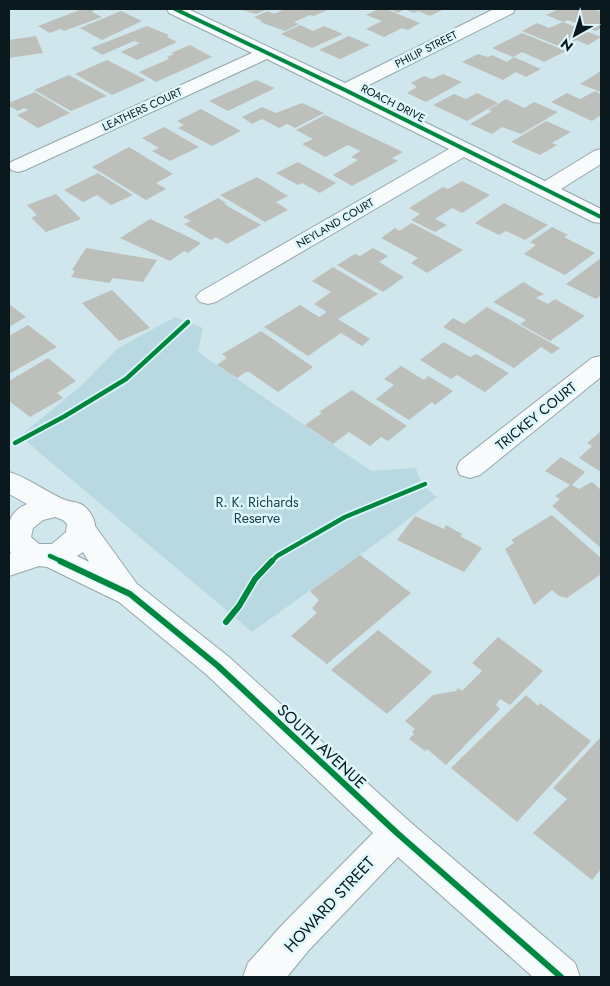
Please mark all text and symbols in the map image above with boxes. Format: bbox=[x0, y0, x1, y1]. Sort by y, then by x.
north arrow bbox=[550, 10, 600, 60]
street label: PHILIP STREET bbox=[392, 26, 460, 72]
text: N bbox=[556, 34, 577, 56]
street label: ROACH DRIVE bbox=[358, 80, 428, 126]
street label: LEATHERS COURT bbox=[99, 83, 185, 135]
street label: NEYLAND COURT bbox=[293, 194, 377, 252]
street label: TRICKEY COURT bbox=[491, 377, 581, 455]
park label: R. K. Richards Reserve bbox=[215, 492, 299, 528]
street label: SOUTH AVENUE bbox=[272, 699, 371, 794]
street label: HOWARD STREET bbox=[279, 851, 380, 957]

